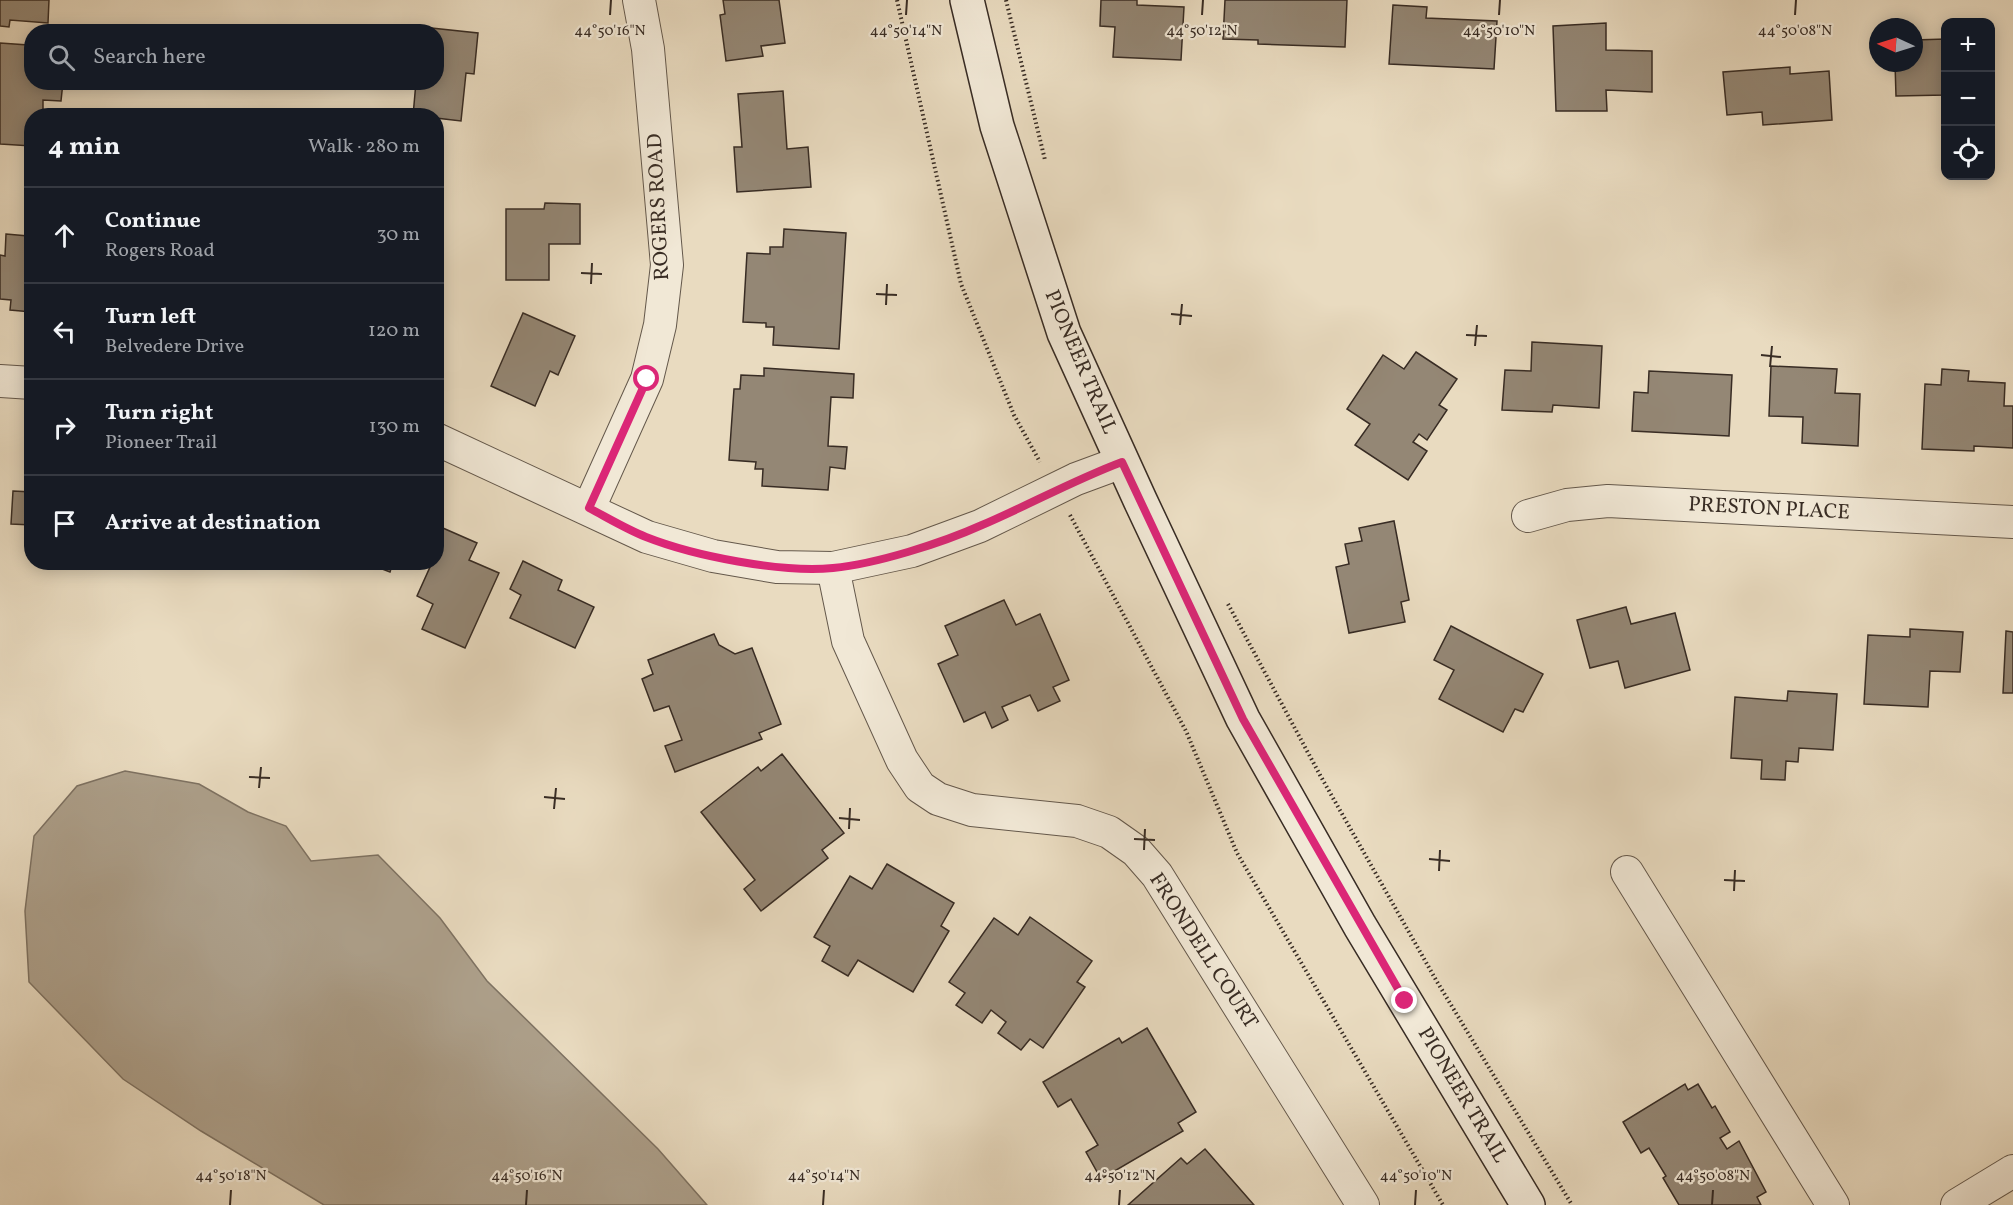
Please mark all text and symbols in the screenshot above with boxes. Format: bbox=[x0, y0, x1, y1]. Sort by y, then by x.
north arrow bbox=[1869, 18, 1923, 72]
map controls bbox=[1941, 18, 1995, 180]
button: + bbox=[1941, 18, 1995, 72]
text: 44°50'16"N bbox=[574, 21, 646, 42]
text: 44°50'14"N bbox=[870, 21, 942, 42]
text: 44°50'12"N bbox=[1166, 21, 1238, 42]
text: 44°50'10"N bbox=[1463, 21, 1535, 42]
text: 44°50'08"N bbox=[1758, 21, 1832, 42]
search box bbox=[24, 24, 444, 90]
icon: search bbox=[45, 41, 78, 74]
text: Search here bbox=[93, 42, 206, 73]
button: − bbox=[1941, 72, 1995, 126]
button: locate bbox=[1941, 126, 1995, 180]
text: 4 min bbox=[48, 129, 120, 165]
text: Walk · 280 m bbox=[308, 133, 420, 161]
street label: ROGERS ROAD bbox=[641, 133, 677, 281]
text: Continue bbox=[105, 206, 201, 237]
icon: ahead bbox=[48, 219, 81, 252]
text: 30 m bbox=[376, 221, 420, 249]
text: Rogers Road bbox=[105, 237, 215, 265]
street label: PIONEER TRAIL bbox=[1037, 286, 1123, 439]
text: Turn left bbox=[105, 302, 196, 333]
icon: left bbox=[48, 315, 81, 348]
text: 120 m bbox=[368, 317, 420, 345]
text: Belvedere Drive bbox=[105, 333, 244, 361]
route start bbox=[633, 365, 659, 391]
text: Turn right bbox=[105, 398, 213, 429]
icon: right bbox=[48, 411, 81, 444]
text: 130 m bbox=[369, 413, 420, 441]
text: Pioneer Trail bbox=[105, 429, 217, 457]
street label: PRESTON PLACE bbox=[1687, 490, 1851, 528]
icon: arrive bbox=[48, 507, 81, 540]
text: Arrive at destination bbox=[105, 508, 321, 539]
street label: FRONDELL COURT bbox=[1142, 867, 1264, 1035]
route end bbox=[1391, 987, 1417, 1013]
street label: PIONEER TRAIL bbox=[1410, 1022, 1514, 1169]
text: 44°50'18"N bbox=[195, 1166, 267, 1187]
text: 44°50'16"N bbox=[491, 1166, 563, 1187]
text: 44°50'14"N bbox=[788, 1166, 860, 1187]
text: 44°50'12"N bbox=[1084, 1166, 1156, 1187]
text: 44°50'10"N bbox=[1380, 1166, 1452, 1187]
text: 44°50'08"N bbox=[1676, 1166, 1750, 1187]

